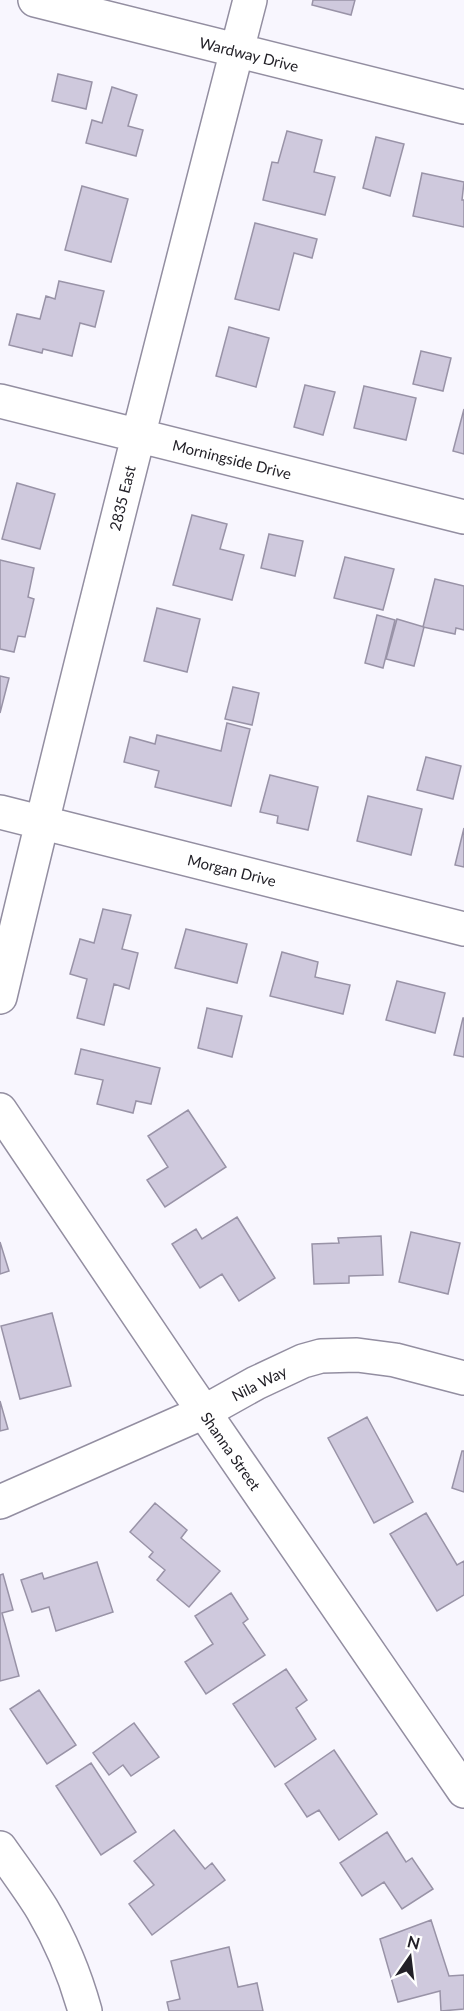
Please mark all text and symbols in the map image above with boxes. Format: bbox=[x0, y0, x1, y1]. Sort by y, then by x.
street label: Wardway Drive bbox=[198, 33, 301, 75]
street label: Morningside Drive bbox=[171, 436, 293, 482]
street label: 2835 East bbox=[105, 463, 139, 532]
street label: Morgan Drive bbox=[186, 850, 278, 890]
street label: Nila Way bbox=[229, 1361, 290, 1404]
street label: Shanna Street bbox=[197, 1408, 265, 1494]
north arrow bbox=[380, 1927, 440, 1987]
text: N bbox=[405, 1931, 422, 1953]

